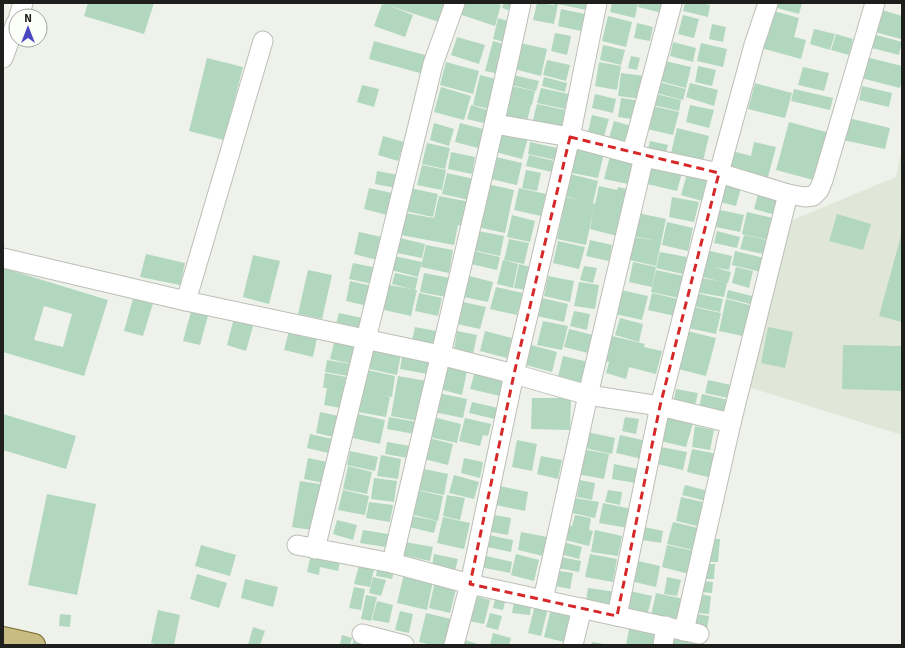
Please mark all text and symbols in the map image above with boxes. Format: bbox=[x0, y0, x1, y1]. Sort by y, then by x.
north arrow bbox=[8, 8, 48, 48]
text: N bbox=[24, 12, 32, 25]

